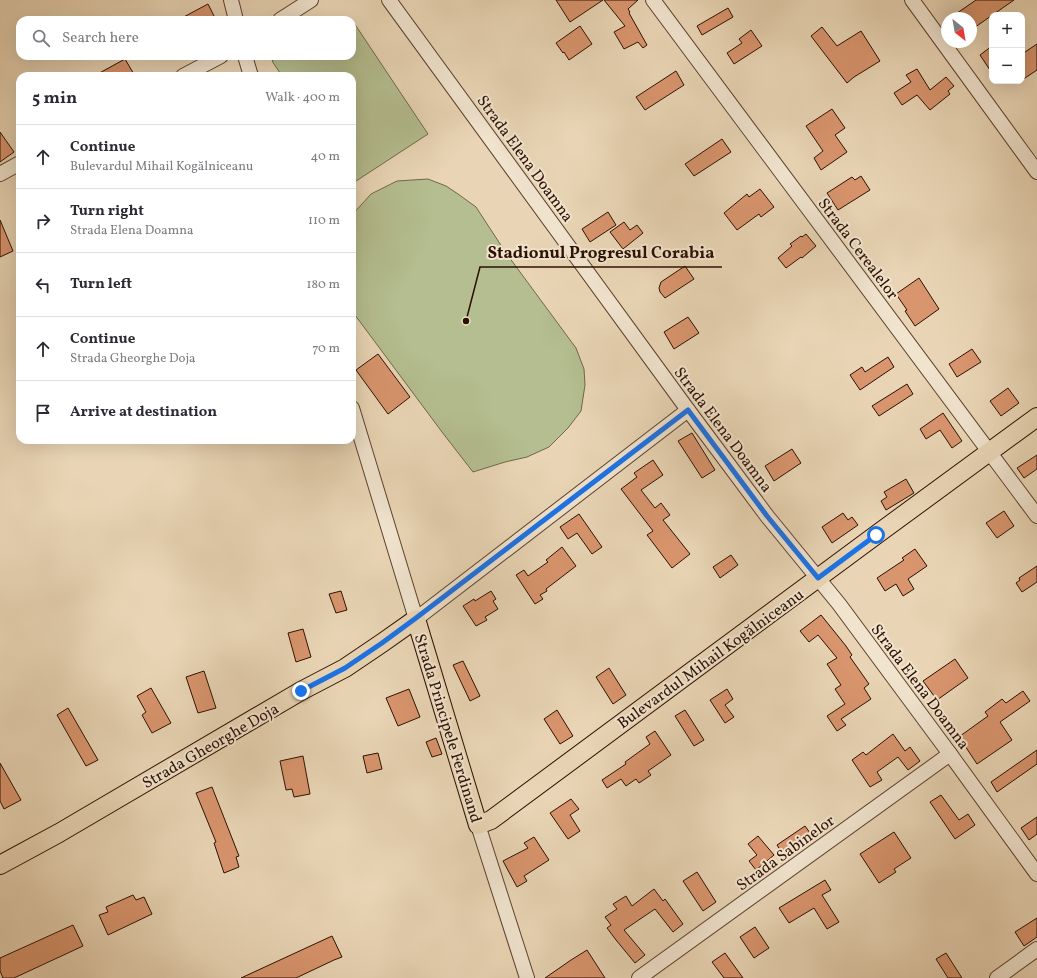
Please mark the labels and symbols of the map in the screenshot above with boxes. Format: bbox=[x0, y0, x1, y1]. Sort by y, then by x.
north arrow bbox=[941, 12, 977, 48]
street label: Strada Elena Doamna bbox=[471, 91, 578, 227]
street label: Strada Cerealelor bbox=[812, 194, 903, 305]
callout: Stadionul Progresul Corabia bbox=[480, 238, 722, 267]
text: Stadionul Progresul Corabia bbox=[488, 242, 714, 265]
street label: Strada Elena Doamna bbox=[668, 363, 777, 497]
route start bbox=[867, 526, 885, 544]
street label: Bulevardul Mihail Kogălniceanu bbox=[613, 584, 809, 735]
street label: Strada Elena Doamna bbox=[865, 620, 974, 754]
street label: Strada Principele Ferdinand bbox=[408, 631, 486, 826]
route end bbox=[292, 682, 310, 700]
street label: Strada Gheorghe Doja bbox=[139, 699, 283, 795]
street label: Strada Sabinelor bbox=[732, 810, 840, 897]

